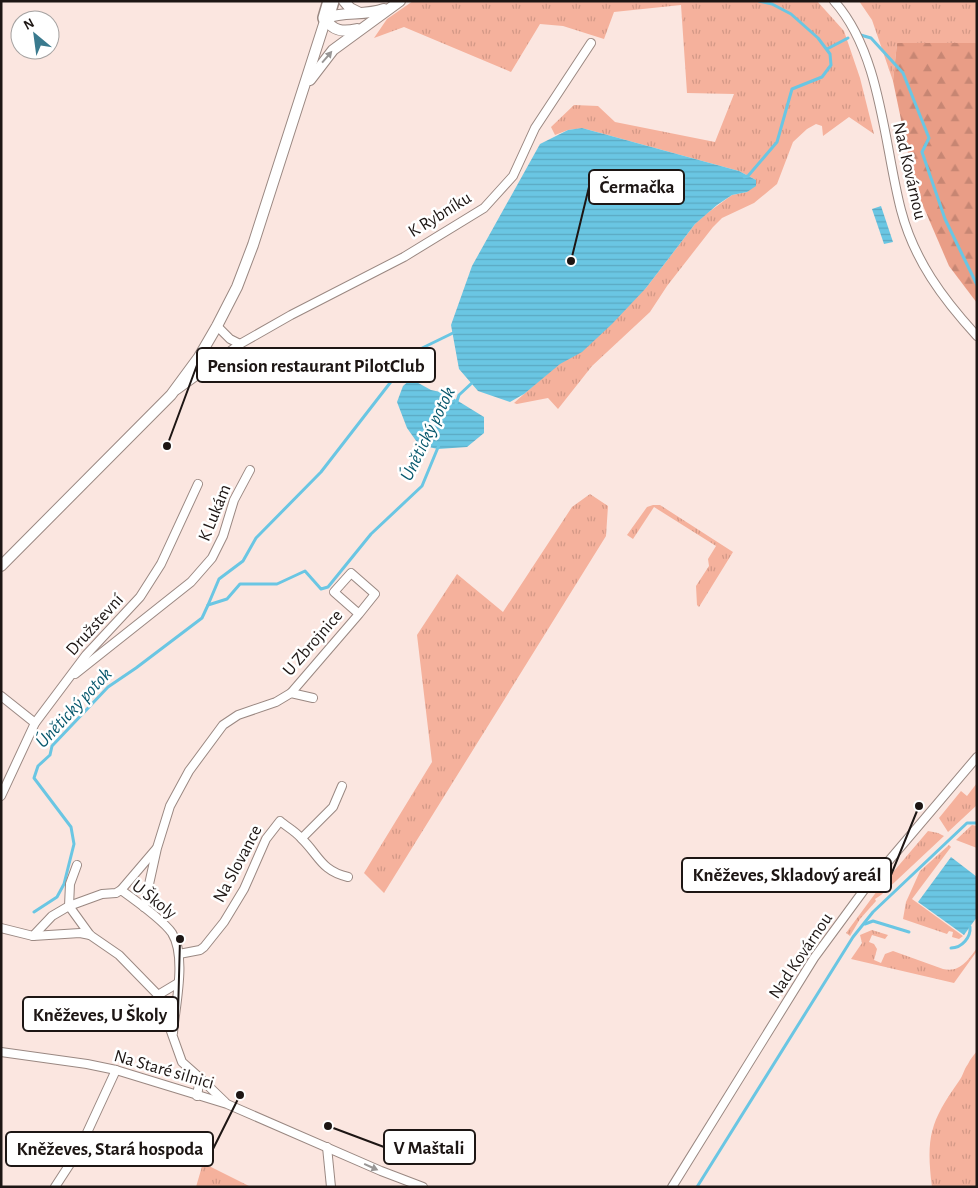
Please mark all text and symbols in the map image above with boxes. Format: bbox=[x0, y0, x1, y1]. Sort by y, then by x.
north arrow bbox=[10, 10, 60, 60]
text: N bbox=[22, 16, 37, 33]
one-way arrow bbox=[321, 51, 333, 63]
street label: Nad Kovárnou bbox=[889, 121, 929, 221]
callout: Čermačka bbox=[589, 170, 684, 204]
text: Čermačka bbox=[599, 176, 675, 197]
street label: K Rybníku bbox=[405, 189, 475, 241]
callout: Pension restaurant PilotClub bbox=[197, 348, 435, 382]
text: Pension restaurant PilotClub bbox=[207, 357, 425, 376]
water label: Únětický potok bbox=[395, 383, 459, 484]
street label: K Lukám bbox=[195, 482, 235, 544]
street label: Družstevní bbox=[63, 590, 127, 659]
street label: U Zbrojnice bbox=[280, 606, 346, 680]
water label: Únětický potok bbox=[31, 663, 116, 752]
street label: Na Slovance bbox=[210, 822, 266, 906]
callout: Kněževes, Skladový areál bbox=[682, 858, 891, 892]
text: Kněževes, Skladový areál bbox=[693, 866, 881, 885]
street label: U Školy bbox=[128, 875, 182, 923]
street label: Nad Kovárnou bbox=[766, 910, 836, 1002]
callout: Kněževes, U Školy bbox=[23, 997, 178, 1031]
text: Kněževes, U Školy bbox=[33, 1004, 168, 1025]
street label: Na Staré silnici bbox=[112, 1047, 216, 1093]
callout: V Maštali bbox=[384, 1130, 475, 1164]
callout: Kněževes, Stará hospoda bbox=[6, 1132, 213, 1166]
text: V Maštali bbox=[394, 1139, 464, 1158]
text: Kněževes, Stará hospoda bbox=[17, 1140, 203, 1159]
one-way arrow bbox=[364, 1164, 378, 1172]

